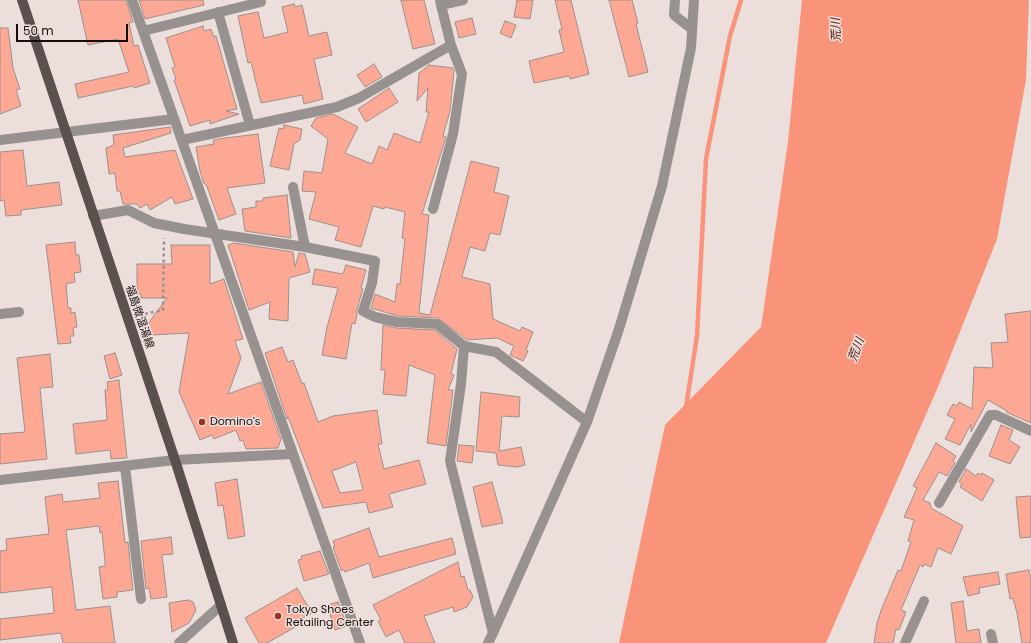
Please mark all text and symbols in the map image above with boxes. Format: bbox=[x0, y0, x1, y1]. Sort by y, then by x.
scale bar bbox=[18, 16, 130, 42]
water label: 荒川 bbox=[829, 18, 845, 42]
text: 50 m bbox=[23, 22, 54, 39]
street label: 福島微温湯線 bbox=[122, 284, 156, 350]
water label: 荒川 bbox=[846, 336, 868, 364]
place label: Domino's bbox=[210, 415, 260, 429]
marker: Domino's bbox=[197, 417, 207, 427]
place label: Tokyo Shoes Retailing Center bbox=[286, 603, 374, 629]
marker: Tokyo Shoes Retailing Center bbox=[273, 611, 283, 621]

